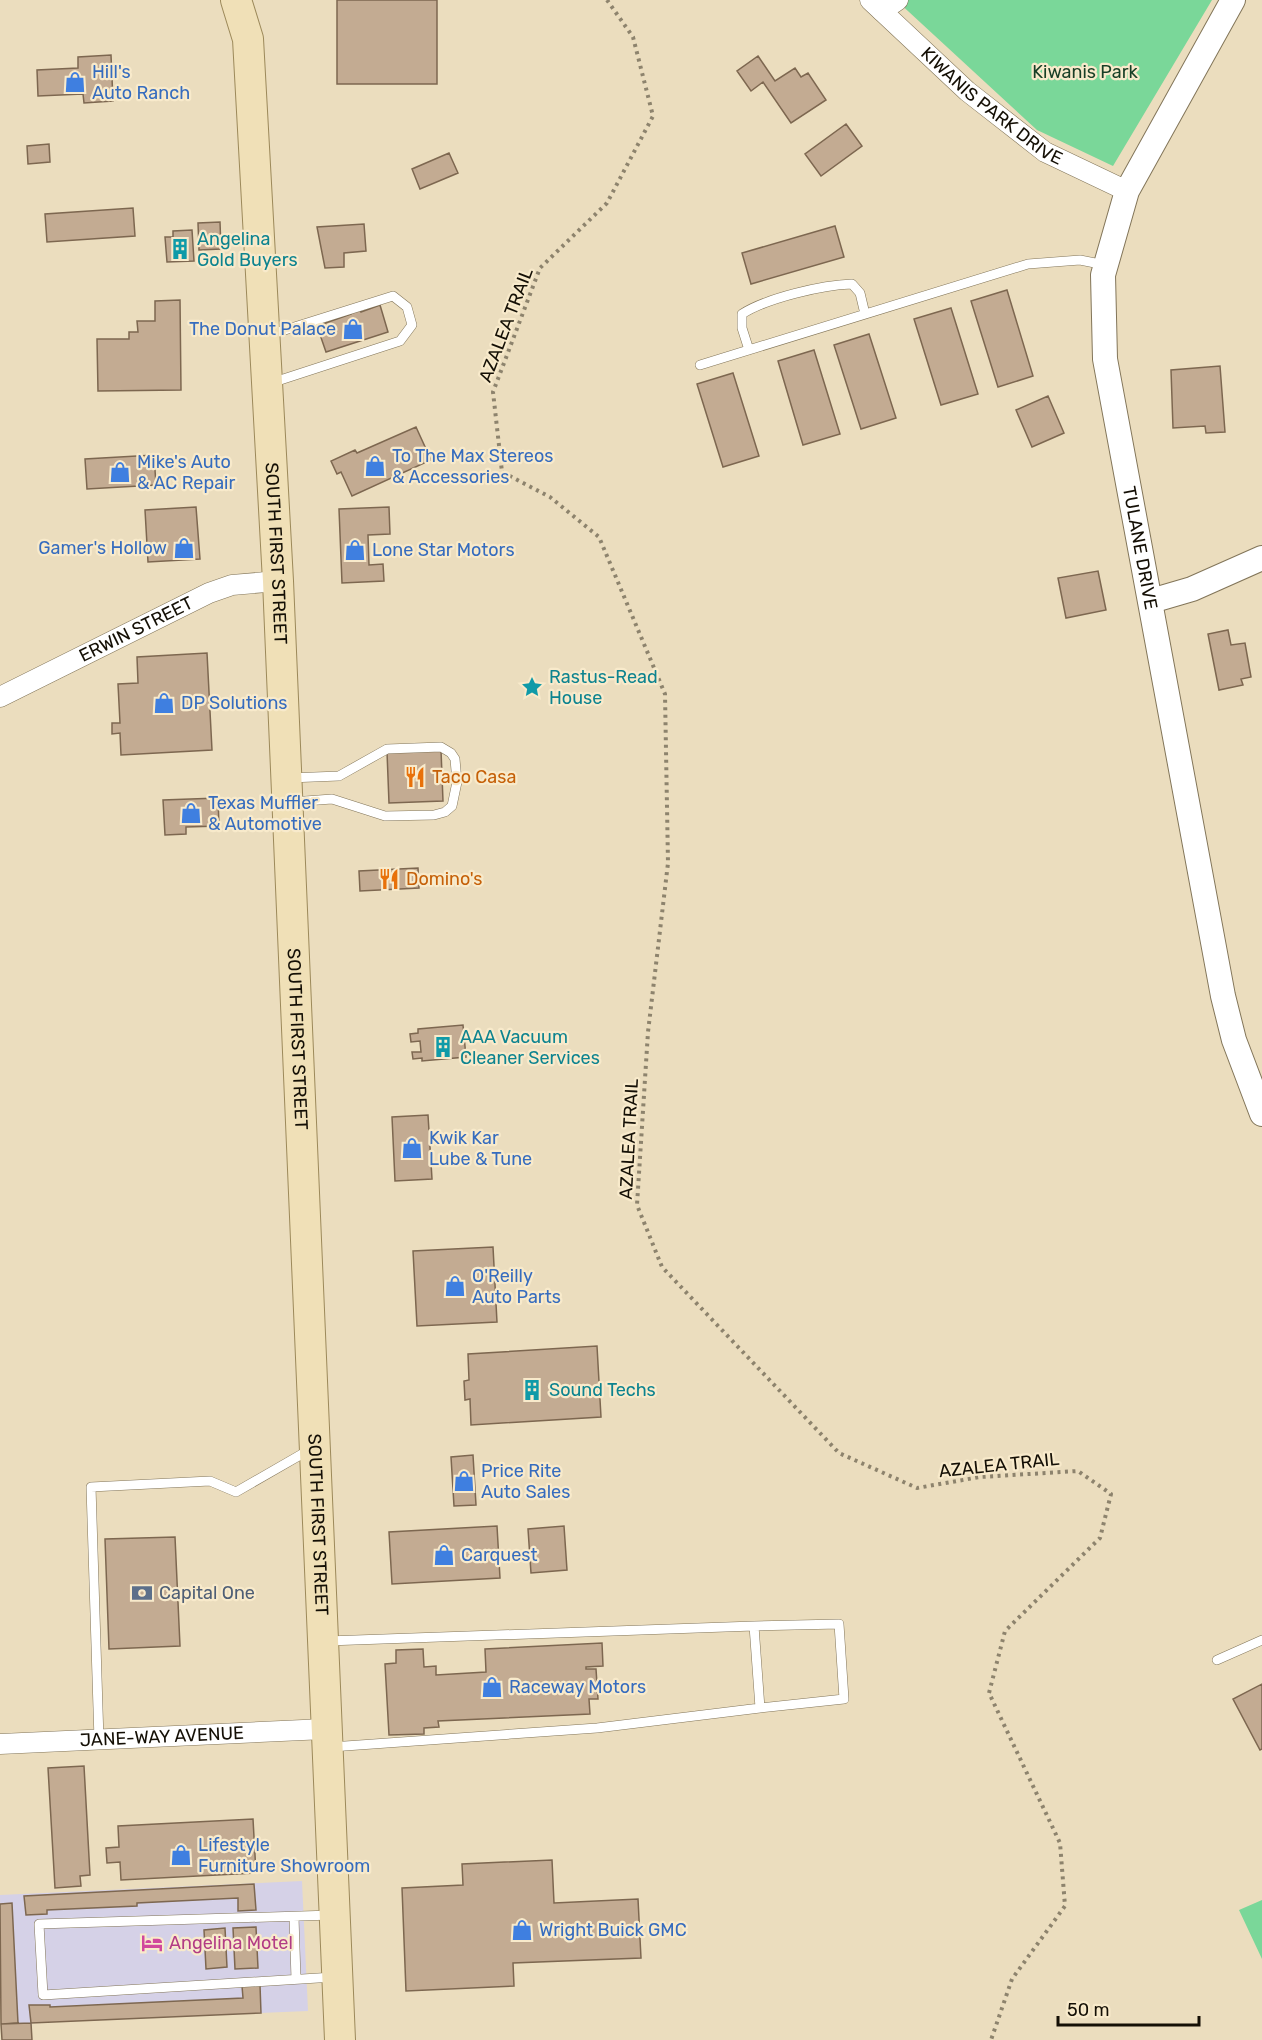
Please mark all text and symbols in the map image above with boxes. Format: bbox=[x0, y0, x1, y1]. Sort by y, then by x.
street label: KIWANIS PARK DRIVE bbox=[916, 42, 1066, 170]
place label: Hill's Auto Ranch bbox=[92, 61, 190, 104]
park label: Kiwanis Park bbox=[1032, 61, 1138, 83]
shop icon: Hill's Auto Ranch bbox=[63, 70, 87, 94]
place label: Angelina Gold Buyers bbox=[197, 228, 298, 271]
building icon: Angelina Gold Buyers bbox=[168, 237, 192, 261]
street label: AZALEA TRAIL bbox=[474, 265, 538, 385]
shop icon: The Donut Palace bbox=[341, 317, 365, 341]
place label: The Donut Palace bbox=[189, 318, 336, 340]
place label: To The Max Stereos & Accessories bbox=[392, 445, 553, 488]
place label: Mike's Auto & AC Repair bbox=[137, 451, 235, 494]
shop icon: To The Max Stereos & Accessories bbox=[363, 454, 387, 478]
shop icon: Mike's Auto & AC Repair bbox=[108, 460, 132, 484]
street label: SOUTH FIRST STREET bbox=[260, 462, 292, 645]
street label: TULANE DRIVE bbox=[1118, 485, 1162, 611]
shop icon: Gamer's Hollow bbox=[172, 536, 196, 560]
place label: Gamer's Hollow bbox=[38, 537, 167, 559]
shop icon: Lone Star Motors bbox=[343, 538, 367, 562]
place label: Lone Star Motors bbox=[372, 539, 515, 561]
street label: ERWIN STREET bbox=[76, 592, 197, 667]
place label: Rastus-Read House bbox=[549, 666, 658, 709]
place icon: Rastus-Read House bbox=[520, 675, 544, 699]
shop icon: DP Solutions bbox=[152, 691, 176, 715]
place label: DP Solutions bbox=[181, 692, 288, 714]
restaurant icon: Taco Casa bbox=[403, 765, 427, 789]
place label: Taco Casa bbox=[432, 766, 516, 788]
place label: Texas Muffler & Automotive bbox=[208, 792, 322, 835]
shop icon: Texas Muffler & Automotive bbox=[179, 801, 203, 825]
restaurant icon: Domino's bbox=[377, 867, 401, 891]
place label: Domino's bbox=[406, 868, 483, 890]
street label: SOUTH FIRST STREET bbox=[283, 948, 312, 1130]
place label: AAA Vacuum Cleaner Services bbox=[460, 1026, 600, 1069]
building icon: AAA Vacuum Cleaner Services bbox=[431, 1035, 455, 1059]
street label: AZALEA TRAIL bbox=[615, 1078, 643, 1200]
place label: Kwik Kar Lube & Tune bbox=[429, 1127, 532, 1170]
shop icon: Kwik Kar Lube & Tune bbox=[400, 1136, 424, 1160]
place label: O'Reilly Auto Parts bbox=[472, 1265, 561, 1308]
shop icon: O'Reilly Auto Parts bbox=[443, 1274, 467, 1298]
building icon: Sound Techs bbox=[520, 1378, 544, 1402]
place label: Sound Techs bbox=[549, 1379, 656, 1401]
street label: SOUTH FIRST STREET bbox=[303, 1433, 333, 1616]
street label: AZALEA TRAIL bbox=[938, 1448, 1060, 1482]
place label: Price Rite Auto Sales bbox=[481, 1460, 570, 1503]
shop icon: Price Rite Auto Sales bbox=[452, 1469, 476, 1493]
shop icon: Carquest bbox=[432, 1543, 456, 1567]
place label: Carquest bbox=[461, 1544, 537, 1566]
bank icon: Capital One bbox=[130, 1581, 154, 1605]
place label: Capital One bbox=[159, 1582, 255, 1604]
shop icon: Raceway Motors bbox=[480, 1675, 504, 1699]
place label: Raceway Motors bbox=[509, 1676, 646, 1698]
street label: JANE-WAY AVENUE bbox=[79, 1722, 245, 1751]
place label: Lifestyle Furniture Showroom bbox=[198, 1834, 370, 1877]
shop icon: Lifestyle Furniture Showroom bbox=[169, 1843, 193, 1867]
shop icon: Wright Buick GMC bbox=[510, 1918, 534, 1942]
place label: Wright Buick GMC bbox=[539, 1919, 687, 1941]
hotel icon: Angelina Motel bbox=[140, 1931, 164, 1955]
place label: Angelina Motel bbox=[169, 1932, 293, 1954]
scale bar bbox=[1058, 1989, 1199, 2027]
text: 50 m bbox=[1067, 1999, 1110, 2021]

